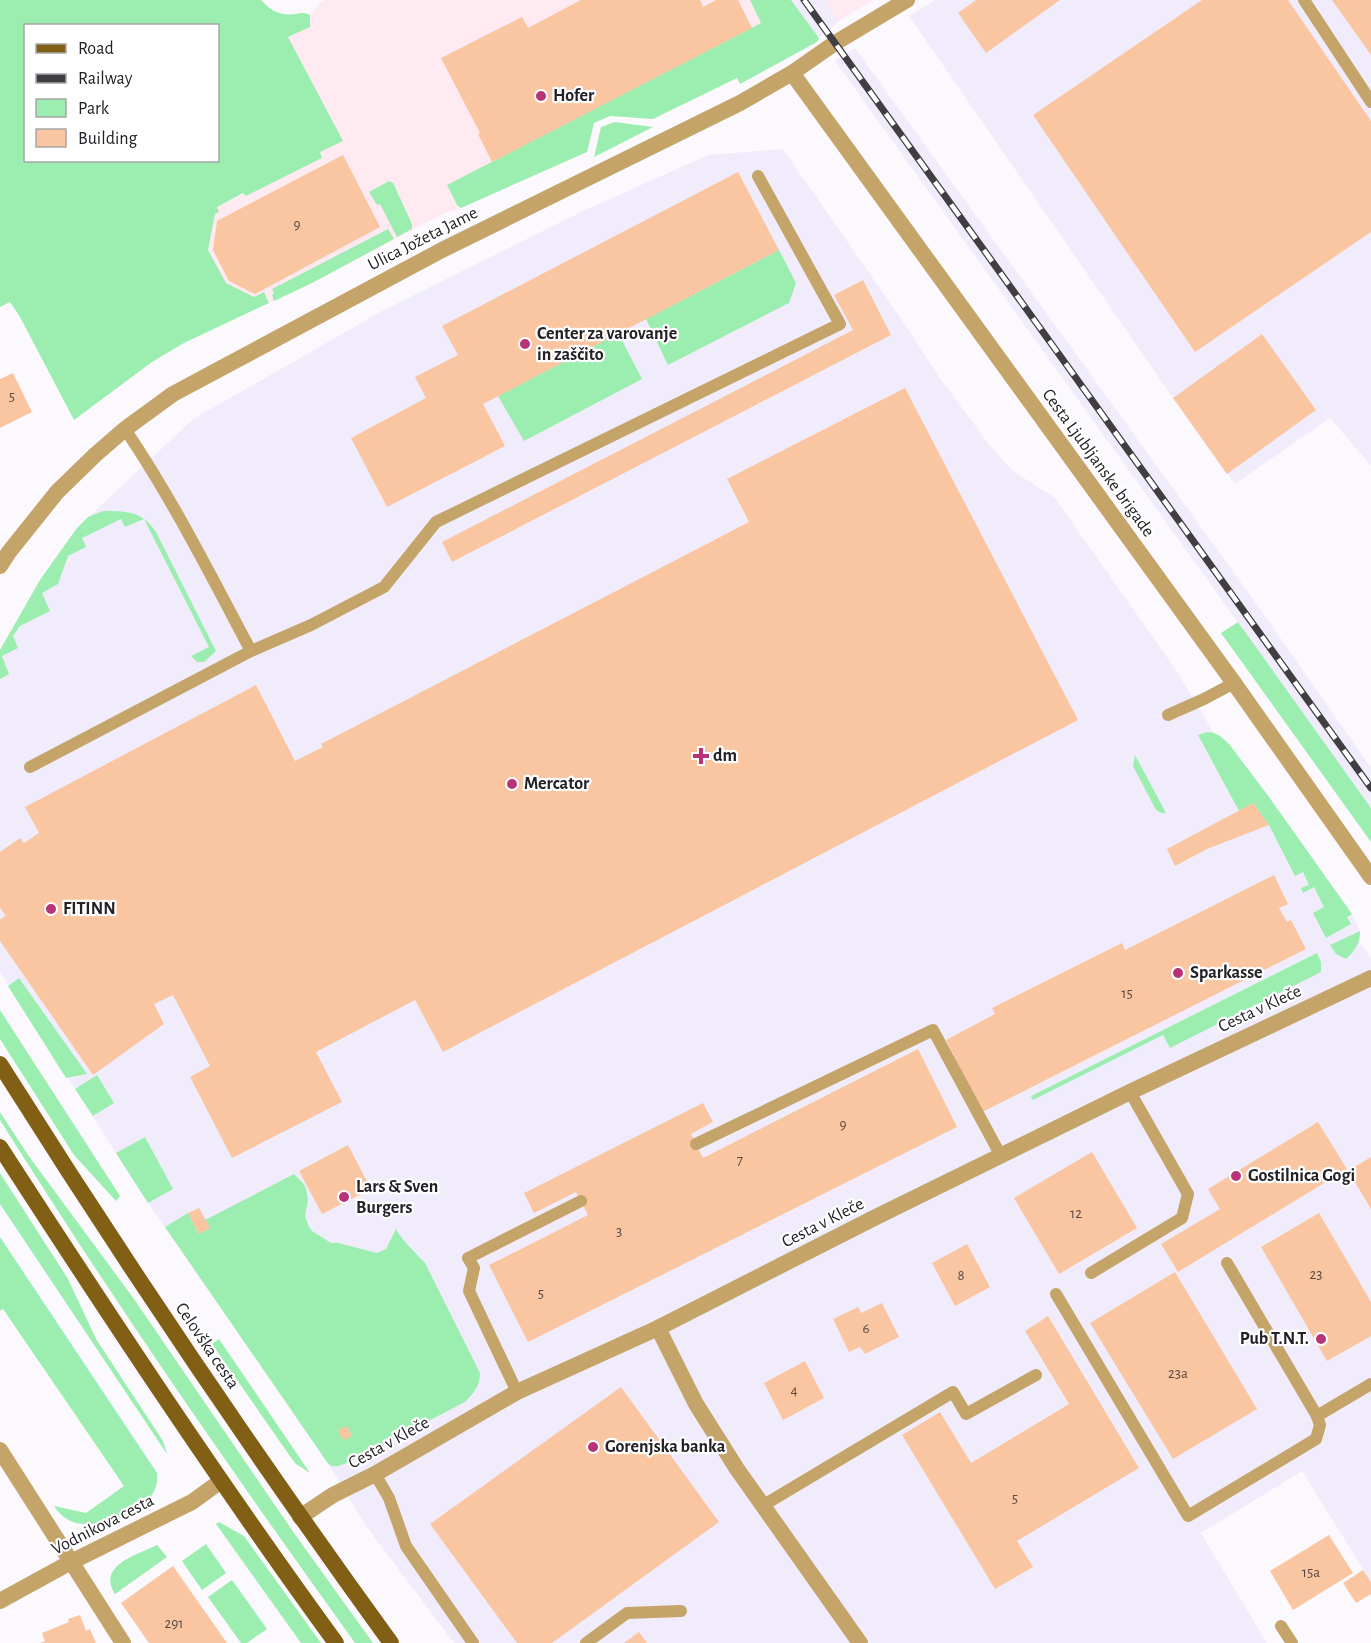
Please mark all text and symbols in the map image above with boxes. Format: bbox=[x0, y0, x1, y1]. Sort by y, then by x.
legend bbox=[24, 24, 219, 162]
text: Road bbox=[78, 40, 114, 58]
text: Railway bbox=[78, 70, 133, 88]
place label: Hofer bbox=[553, 87, 595, 105]
marker: Hofer bbox=[534, 89, 548, 103]
text: Park bbox=[78, 100, 110, 118]
text: Building bbox=[78, 130, 138, 148]
street label: Ulica Jožeta Jame bbox=[365, 204, 481, 274]
house number: 9 bbox=[293, 217, 301, 232]
place label: Center za varovanje in zaščito bbox=[537, 325, 677, 364]
marker: Center za varovanje in zaščito bbox=[518, 337, 532, 351]
street label: Cesta Ljubljanske brigade bbox=[1038, 386, 1158, 540]
house number: 5 bbox=[9, 389, 15, 404]
place label: dm bbox=[713, 747, 737, 765]
marker: dm bbox=[694, 749, 708, 763]
place label: Mercator bbox=[524, 775, 590, 793]
marker: Mercator bbox=[505, 777, 519, 791]
place label: FITINN bbox=[63, 900, 116, 918]
marker: FITINN bbox=[44, 902, 58, 916]
place label: Sparkasse bbox=[1190, 964, 1263, 982]
marker: Sparkasse bbox=[1171, 966, 1185, 980]
street label: Cesta v Kleče bbox=[1216, 982, 1304, 1036]
house number: 15 bbox=[1121, 986, 1133, 1001]
house number: 9 bbox=[839, 1117, 847, 1132]
house number: 7 bbox=[737, 1153, 743, 1168]
place label: Gostilnica Gogi bbox=[1248, 1167, 1355, 1185]
marker: Gostilnica Gogi bbox=[1229, 1169, 1243, 1183]
place label: Lars & Sven Burgers bbox=[356, 1178, 438, 1217]
marker: Lars & Sven Burgers bbox=[337, 1190, 351, 1204]
street label: Cesta v Kleče bbox=[779, 1195, 867, 1251]
house number: 12 bbox=[1070, 1206, 1082, 1221]
house number: 3 bbox=[616, 1224, 622, 1239]
house number: 23 bbox=[1309, 1267, 1323, 1282]
house number: 8 bbox=[957, 1268, 965, 1283]
house number: 5 bbox=[538, 1286, 544, 1301]
street label: Celovška cesta bbox=[172, 1300, 242, 1392]
house number: 6 bbox=[862, 1321, 870, 1336]
place label: Pub T.N.T. bbox=[1240, 1330, 1309, 1348]
marker: Pub T.N.T. bbox=[1314, 1332, 1328, 1346]
house number: 23a bbox=[1168, 1366, 1188, 1381]
house number: 4 bbox=[790, 1383, 798, 1398]
street label: Cesta v Kleče bbox=[346, 1413, 432, 1473]
place label: Gorenjska banka bbox=[605, 1438, 726, 1456]
marker: Gorenjska banka bbox=[586, 1440, 600, 1454]
house number: 5 bbox=[1012, 1491, 1018, 1506]
street label: Vodnikova cesta bbox=[49, 1492, 157, 1558]
house number: 15a bbox=[1302, 1565, 1320, 1580]
house number: 291 bbox=[164, 1616, 184, 1631]

